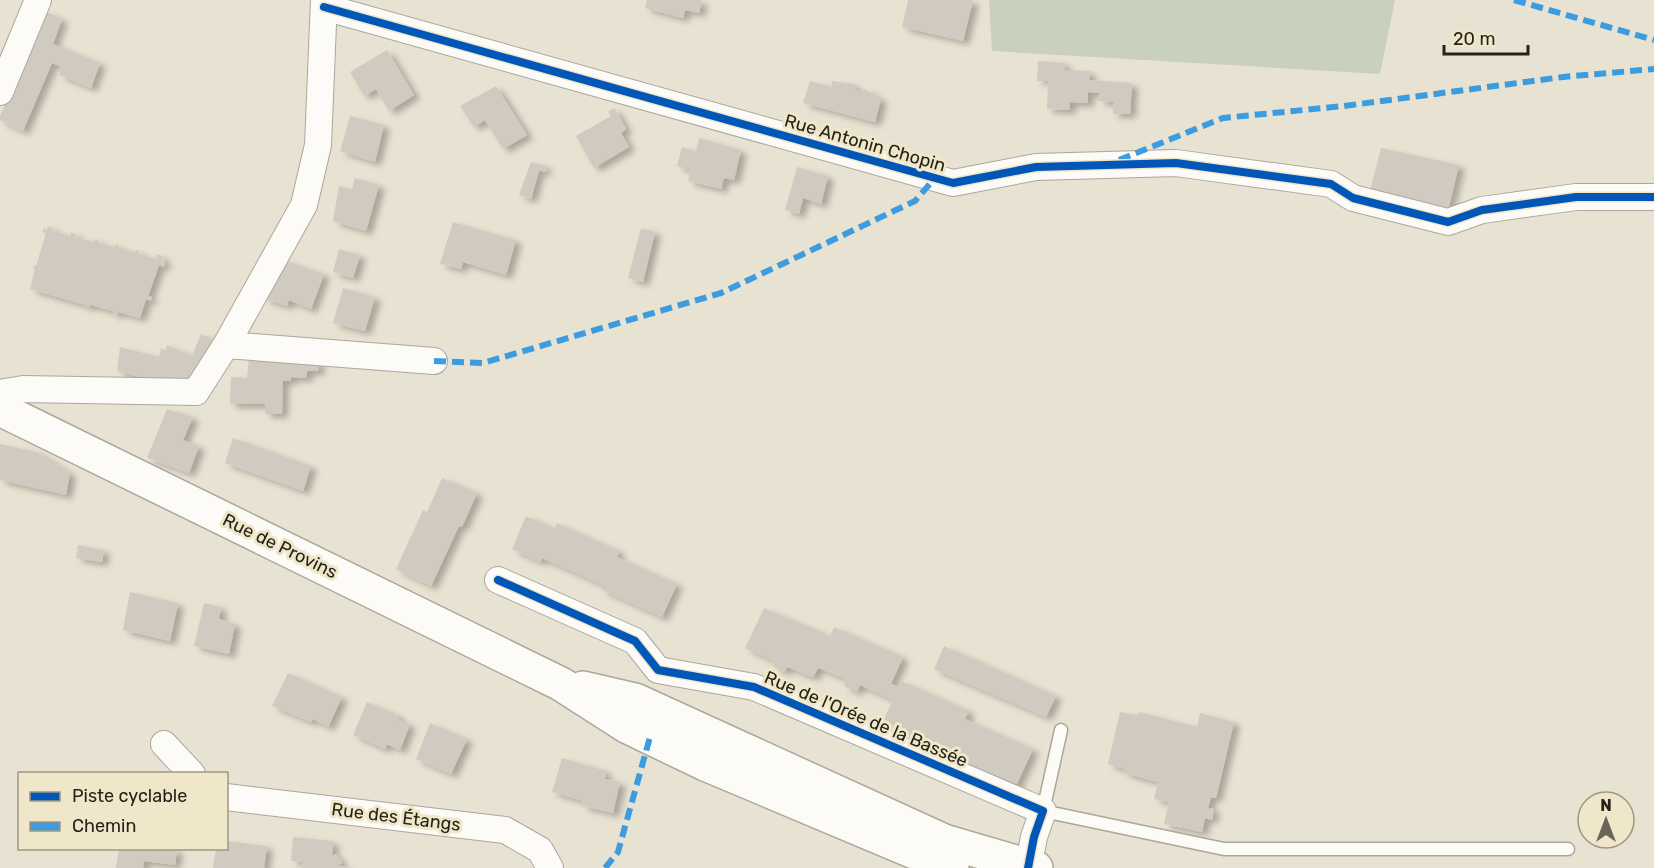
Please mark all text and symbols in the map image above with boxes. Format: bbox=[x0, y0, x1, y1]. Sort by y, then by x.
scale bar bbox=[1444, 18, 1528, 56]
text: 20 m bbox=[1453, 28, 1495, 50]
street label: Rue Antonin Chopin bbox=[782, 109, 948, 177]
street label: Rue de Provins bbox=[219, 509, 341, 583]
street label: Rue de l'Orée de la Bassée bbox=[761, 666, 971, 772]
legend bbox=[18, 772, 228, 850]
text: Piste cyclable bbox=[72, 785, 187, 807]
north arrow bbox=[1576, 790, 1636, 850]
text: N bbox=[1600, 796, 1612, 815]
street label: Rue des Étangs bbox=[330, 798, 462, 836]
text: Chemin bbox=[72, 815, 136, 837]

